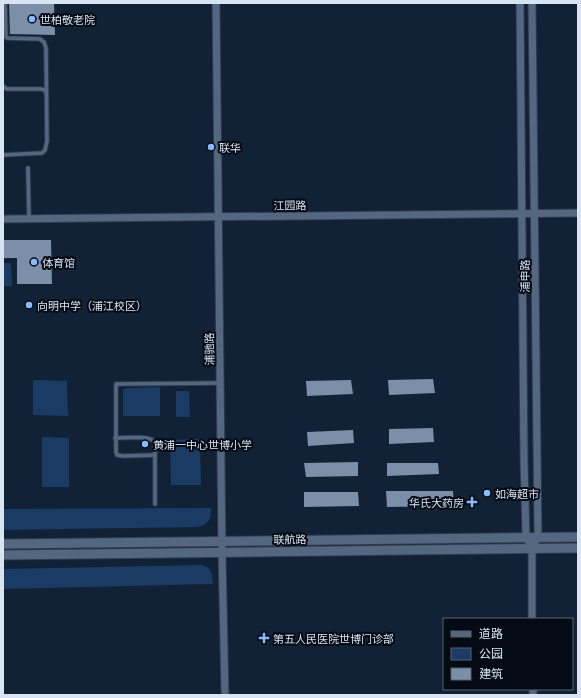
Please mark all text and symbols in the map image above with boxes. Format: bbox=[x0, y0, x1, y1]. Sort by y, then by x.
place label: 世柏敬老院 bbox=[40, 13, 95, 26]
marker: 世柏敬老院 bbox=[27, 14, 37, 24]
place label: 联华 bbox=[219, 141, 241, 154]
marker: 联华 bbox=[206, 142, 216, 152]
street label: 江园路 bbox=[273, 198, 307, 212]
place label: 体育馆 bbox=[42, 256, 75, 269]
marker: 体育馆 bbox=[29, 257, 39, 267]
street label: 浦申路 bbox=[518, 260, 531, 293]
place label: 向明中学（浦江校区） bbox=[37, 299, 147, 312]
marker: 向明中学（浦江校区） bbox=[24, 300, 34, 310]
street label: 浦驰路 bbox=[202, 332, 216, 366]
place label: 黄浦一中心世博小学 bbox=[153, 438, 252, 451]
marker: 黄浦一中心世博小学 bbox=[140, 439, 150, 449]
place label: 如海超市 bbox=[495, 487, 539, 500]
marker: 如海超市 bbox=[482, 488, 492, 498]
place label: 华氏大药房 bbox=[409, 496, 464, 509]
marker: 华氏大药房 bbox=[467, 497, 477, 507]
street label: 联航路 bbox=[273, 532, 307, 546]
legend bbox=[443, 618, 573, 690]
text: 道路 bbox=[479, 626, 503, 640]
marker: 第五人民医院世博门诊部 bbox=[258, 632, 270, 644]
place label: 第五人民医院世博门诊部 bbox=[273, 632, 394, 645]
text: 公园 bbox=[479, 646, 503, 660]
text: 建筑 bbox=[479, 666, 503, 680]

